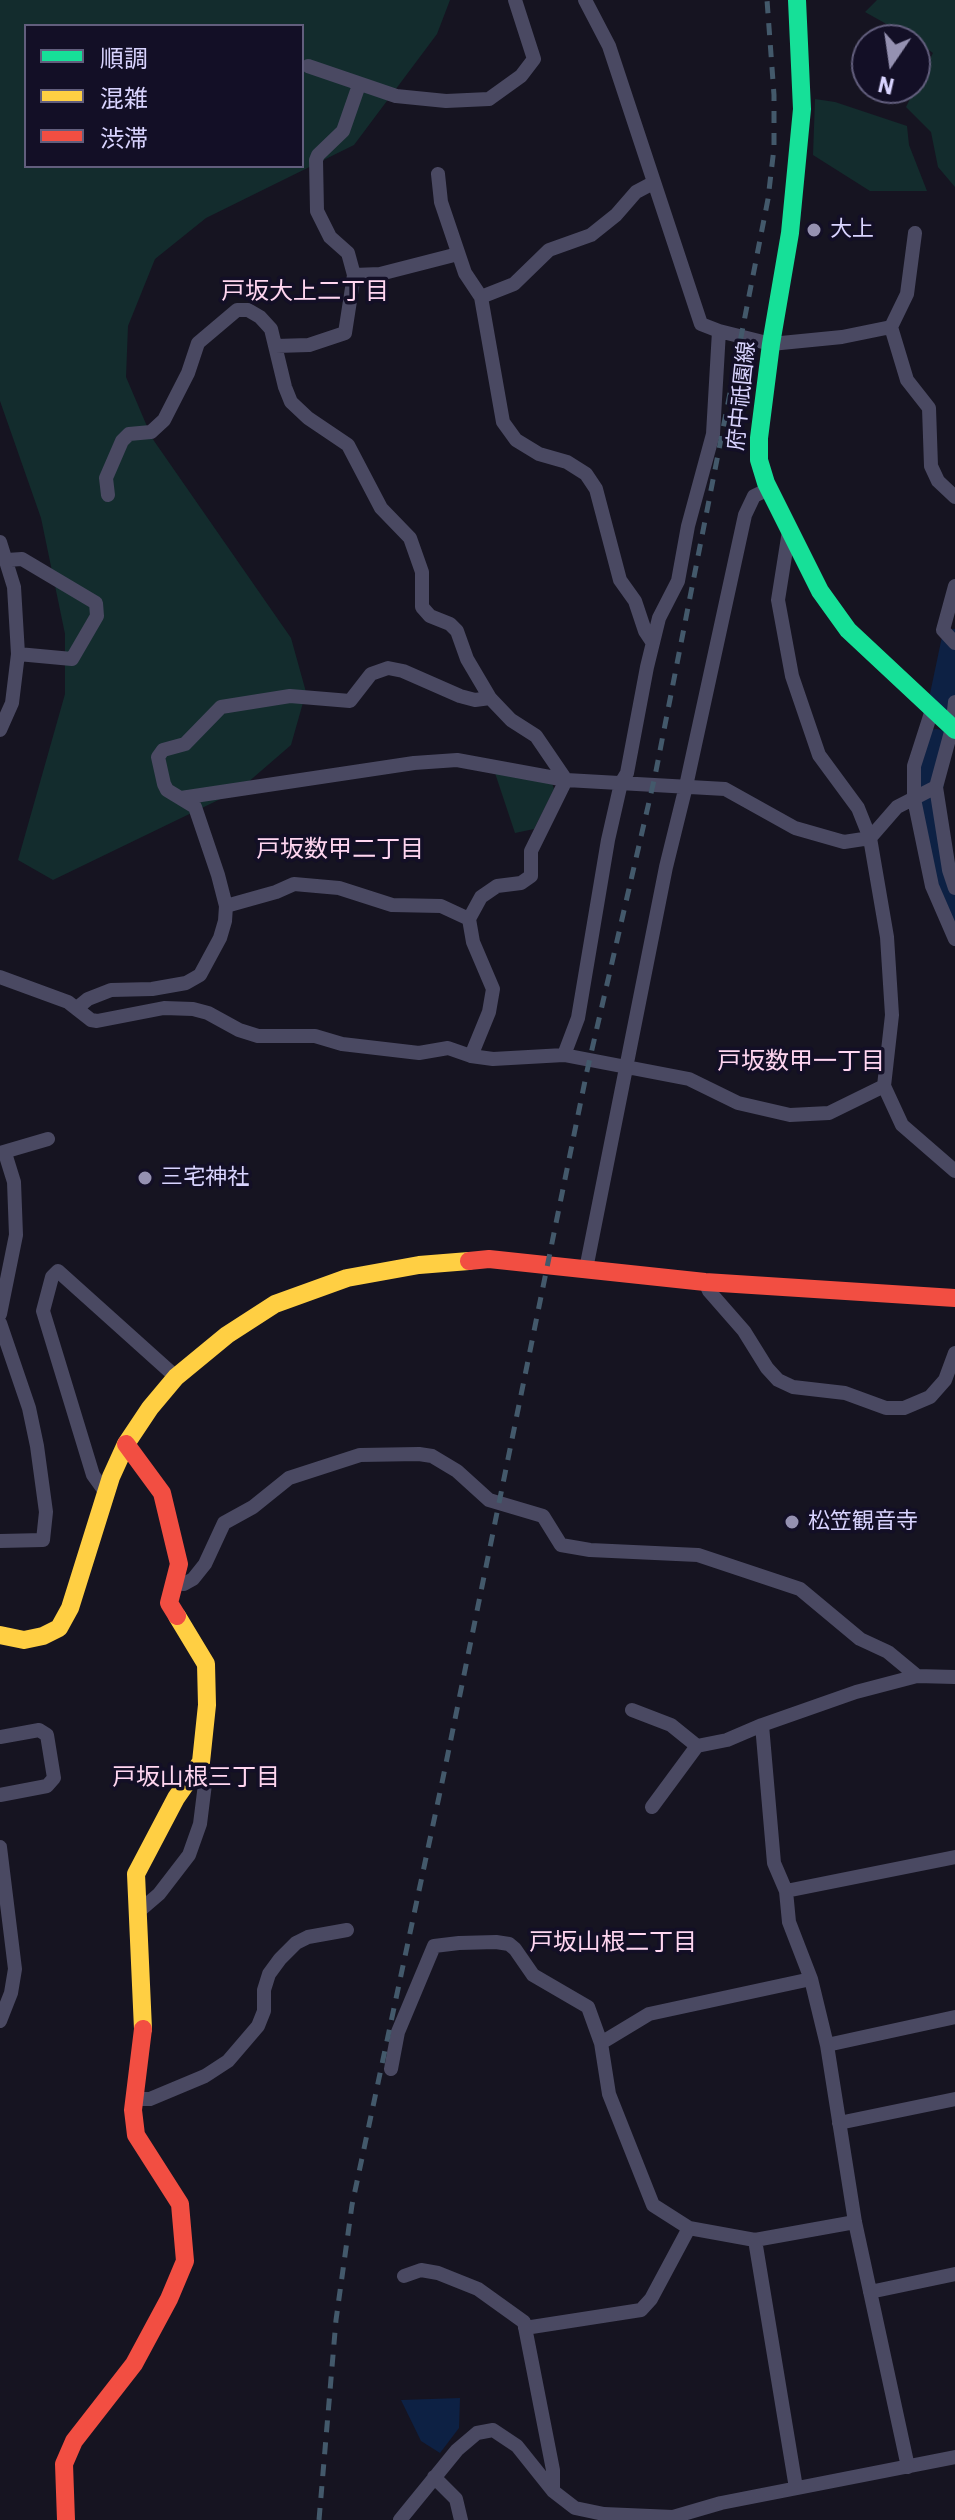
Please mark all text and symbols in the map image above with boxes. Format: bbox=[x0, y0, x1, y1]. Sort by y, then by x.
legend bbox=[24, 24, 304, 168]
north arrow bbox=[851, 24, 931, 104]
text: 順調 bbox=[100, 42, 148, 74]
text: N bbox=[875, 70, 897, 102]
text: 混雑 bbox=[100, 82, 148, 114]
text: 渋滞 bbox=[100, 122, 148, 154]
place label: 大上 bbox=[830, 217, 874, 243]
marker: 大上 bbox=[805, 221, 823, 239]
district label: 戸坂大上二丁目 bbox=[221, 278, 389, 306]
street label: 府中祇園線 bbox=[723, 340, 761, 452]
district label: 戸坂数甲二丁目 bbox=[256, 836, 424, 864]
district label: 戸坂数甲一丁目 bbox=[717, 1048, 885, 1076]
place label: 三宅神社 bbox=[161, 1165, 249, 1191]
marker: 三宅神社 bbox=[136, 1169, 154, 1187]
place label: 松笠観音寺 bbox=[808, 1509, 918, 1535]
marker: 松笠観音寺 bbox=[783, 1513, 801, 1531]
district label: 戸坂山根三丁目 bbox=[112, 1764, 280, 1792]
district label: 戸坂山根二丁目 bbox=[529, 1929, 697, 1957]

